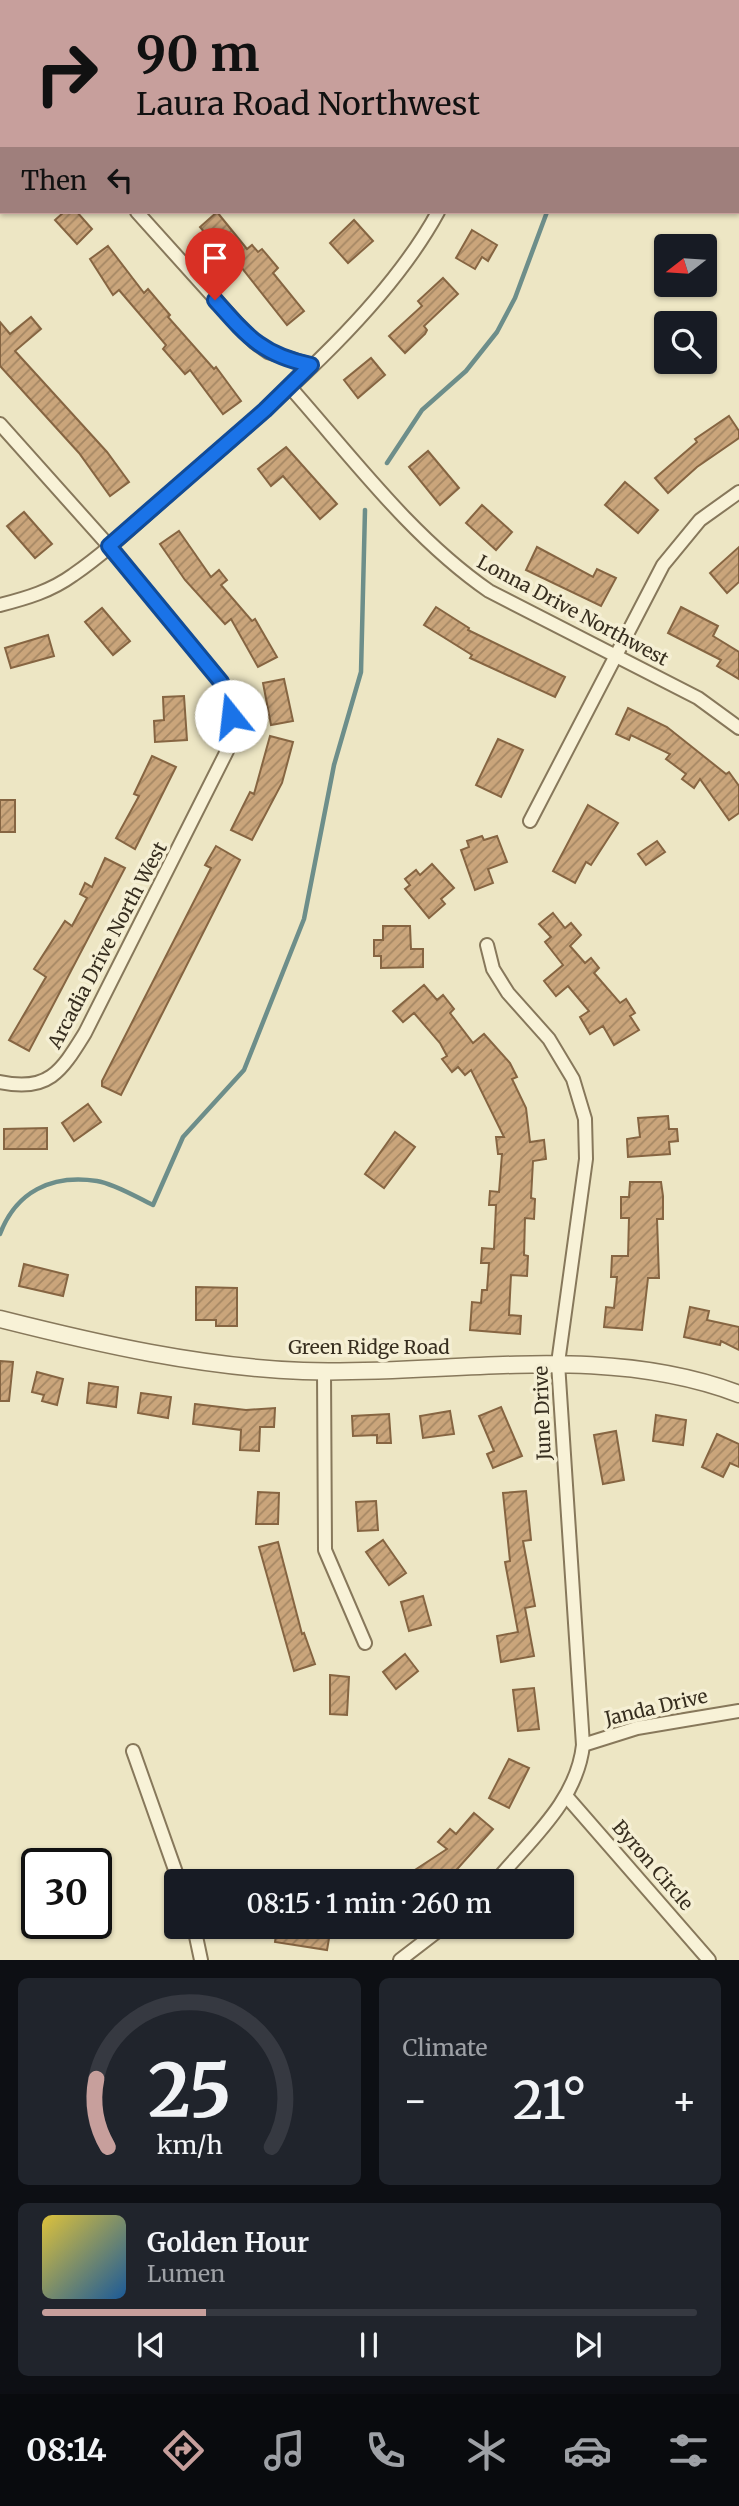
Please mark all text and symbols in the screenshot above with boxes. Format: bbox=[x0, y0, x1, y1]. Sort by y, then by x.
text: 90 m bbox=[136, 23, 260, 84]
icon: right bbox=[21, 28, 112, 119]
text: Laura Road Northwest bbox=[136, 84, 480, 124]
icon: left bbox=[101, 161, 139, 199]
text: Then bbox=[21, 164, 87, 197]
pin bbox=[185, 228, 245, 300]
north arrow bbox=[654, 234, 718, 298]
map controls bbox=[654, 234, 717, 374]
icon: arrive bbox=[196, 239, 234, 277]
button: search bbox=[654, 311, 717, 374]
street label: Lonna Drive Northwest bbox=[473, 549, 673, 671]
position arrow bbox=[194, 679, 268, 753]
street label: Arcadia Drive North West bbox=[42, 837, 172, 1053]
street label: Green Ridge Road bbox=[288, 1335, 450, 1359]
street label: June Drive bbox=[528, 1365, 556, 1462]
street label: Janda Drive bbox=[601, 1683, 710, 1731]
street label: Byron Circle bbox=[607, 1815, 699, 1915]
speed limit sign: 30 bbox=[21, 1848, 112, 1939]
text: 08:15 · 1 min · 260 m bbox=[247, 1887, 491, 1920]
text: Climate bbox=[403, 2033, 488, 2062]
text: 25 bbox=[147, 2046, 231, 2138]
text: 21° bbox=[513, 2068, 587, 2133]
text: − bbox=[403, 2077, 428, 2124]
text: + bbox=[672, 2077, 697, 2124]
text: km/h bbox=[156, 2129, 222, 2161]
text: Golden Hour bbox=[147, 2226, 309, 2259]
text: Lumen bbox=[147, 2259, 225, 2288]
icon: previous bbox=[132, 2326, 170, 2364]
icon: pause bbox=[350, 2326, 388, 2364]
icon: next bbox=[569, 2326, 607, 2364]
icon: directions bbox=[159, 2426, 208, 2475]
icon: music bbox=[260, 2426, 309, 2475]
icon: phone bbox=[361, 2426, 410, 2475]
icon: climate bbox=[462, 2426, 511, 2475]
icon: car bbox=[563, 2426, 612, 2475]
icon: filters bbox=[664, 2426, 713, 2475]
text: 08:14 bbox=[26, 2430, 107, 2470]

